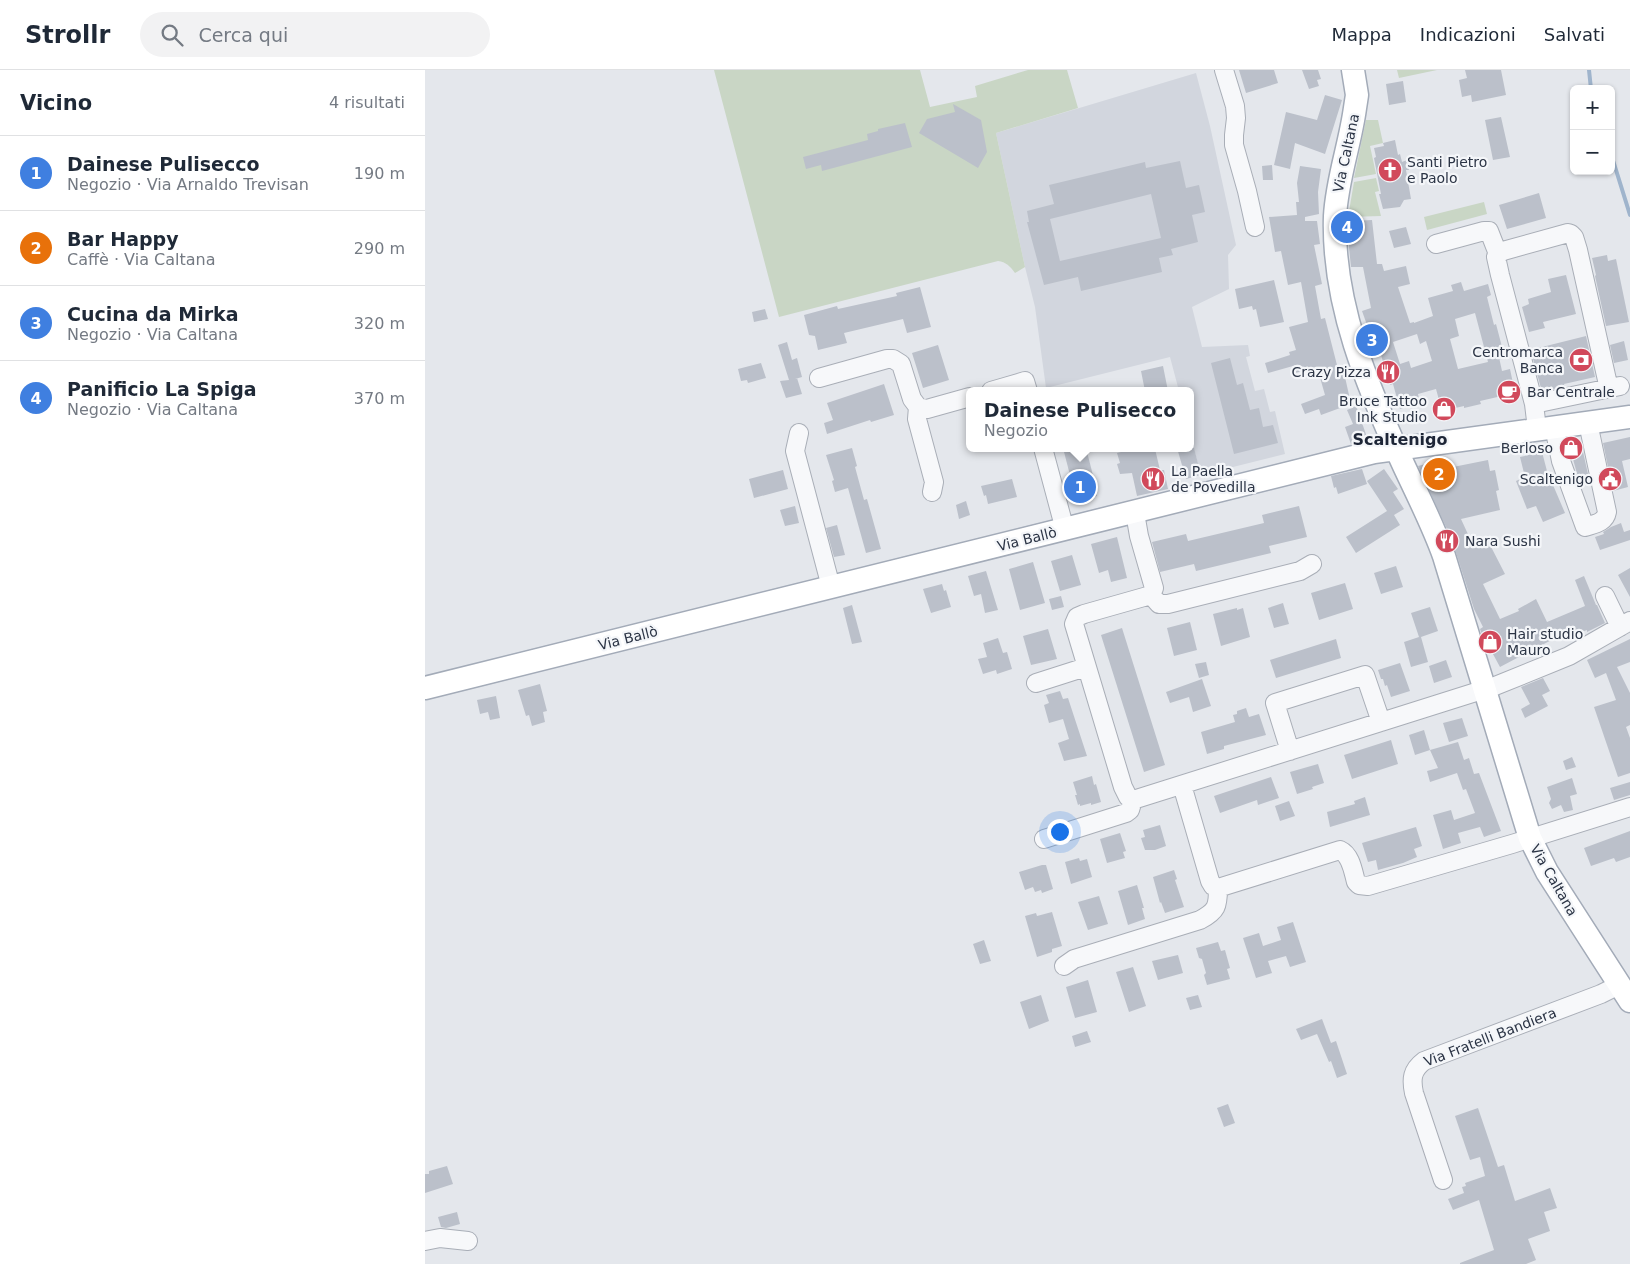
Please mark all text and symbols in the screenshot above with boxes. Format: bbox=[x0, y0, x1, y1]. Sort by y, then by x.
search box bbox=[140, 12, 490, 57]
text: Strollr bbox=[25, 21, 110, 49]
icon: search bbox=[158, 21, 186, 49]
text: Cerca qui bbox=[198, 24, 288, 46]
text: Mappa bbox=[1331, 24, 1392, 45]
text: Indicazioni bbox=[1420, 24, 1516, 45]
text: Salvati bbox=[1544, 24, 1605, 45]
map controls bbox=[1570, 85, 1615, 175]
button: + bbox=[1570, 85, 1615, 130]
text: Vicino bbox=[20, 91, 92, 115]
text: 4 risultati bbox=[329, 93, 405, 112]
street label: Via Caltana bbox=[1330, 112, 1362, 194]
button: − bbox=[1570, 130, 1615, 175]
text: Dainese Pulisecco bbox=[67, 153, 260, 175]
place label: Santi Pietro e Paolo bbox=[1407, 154, 1487, 186]
church icon: Santi Pietro e Paolo bbox=[1377, 157, 1403, 183]
text: 1 bbox=[30, 164, 42, 183]
text: 190 m bbox=[354, 164, 405, 183]
text: Negozio · Via Arnaldo Trevisan bbox=[67, 175, 309, 194]
pin: 4 bbox=[1331, 208, 1363, 246]
text: Bar Happy bbox=[67, 228, 179, 250]
text: 2 bbox=[30, 239, 42, 258]
text: 290 m bbox=[354, 239, 405, 258]
text: Caffè · Via Caltana bbox=[67, 250, 215, 269]
text: Cucina da Mirka bbox=[67, 303, 239, 325]
text: 3 bbox=[30, 314, 42, 333]
text: 320 m bbox=[354, 314, 405, 333]
pin: 3 bbox=[1356, 321, 1388, 359]
text: Negozio · Via Caltana bbox=[67, 325, 238, 344]
place label: Centromarca Banca bbox=[1472, 344, 1563, 376]
bank icon: Centromarca Banca bbox=[1568, 347, 1594, 373]
restaurant icon: Crazy Pizza bbox=[1375, 359, 1401, 385]
place label: Crazy Pizza bbox=[1292, 364, 1371, 380]
text: Panificio La Spiga bbox=[67, 378, 257, 400]
cafe icon: Bar Centrale bbox=[1496, 379, 1522, 405]
place label: Bar Centrale bbox=[1527, 384, 1615, 400]
popup bbox=[966, 387, 1194, 452]
text: 4 bbox=[30, 389, 42, 408]
text: 370 m bbox=[354, 389, 405, 408]
place label: Bruce Tattoo Ink Studio bbox=[1339, 393, 1427, 425]
shop icon: Bruce Tattoo Ink Studio bbox=[1431, 396, 1457, 422]
text: Dainese Pulisecco bbox=[984, 399, 1176, 421]
text: Negozio · Via Caltana bbox=[67, 400, 238, 419]
text: Negozio bbox=[984, 421, 1048, 440]
district label: Scaltenigo bbox=[1352, 430, 1448, 449]
shop icon: Berloso bbox=[1558, 435, 1584, 461]
place label: Berloso bbox=[1501, 440, 1553, 456]
pin: 2 bbox=[1423, 455, 1455, 493]
place label: La Paella de Povedilla bbox=[1171, 463, 1256, 495]
restaurant icon: La Paella de Povedilla bbox=[1140, 466, 1166, 492]
public building icon: Scaltenigo bbox=[1597, 466, 1623, 492]
pin: 1 bbox=[1064, 468, 1096, 506]
place label: Scaltenigo bbox=[1520, 471, 1593, 487]
street label: Via Ballò bbox=[996, 524, 1058, 554]
restaurant icon: Nara Sushi bbox=[1434, 528, 1460, 554]
place label: Nara Sushi bbox=[1465, 533, 1541, 549]
street label: Via Ballò bbox=[597, 623, 659, 653]
place label: Hair studio Mauro bbox=[1507, 626, 1583, 658]
shop icon: Hair studio Mauro bbox=[1477, 629, 1503, 655]
your location bbox=[1047, 819, 1073, 845]
street label: Via Caltana bbox=[1527, 841, 1581, 919]
street label: Via Fratelli Bandiera bbox=[1422, 1004, 1558, 1070]

